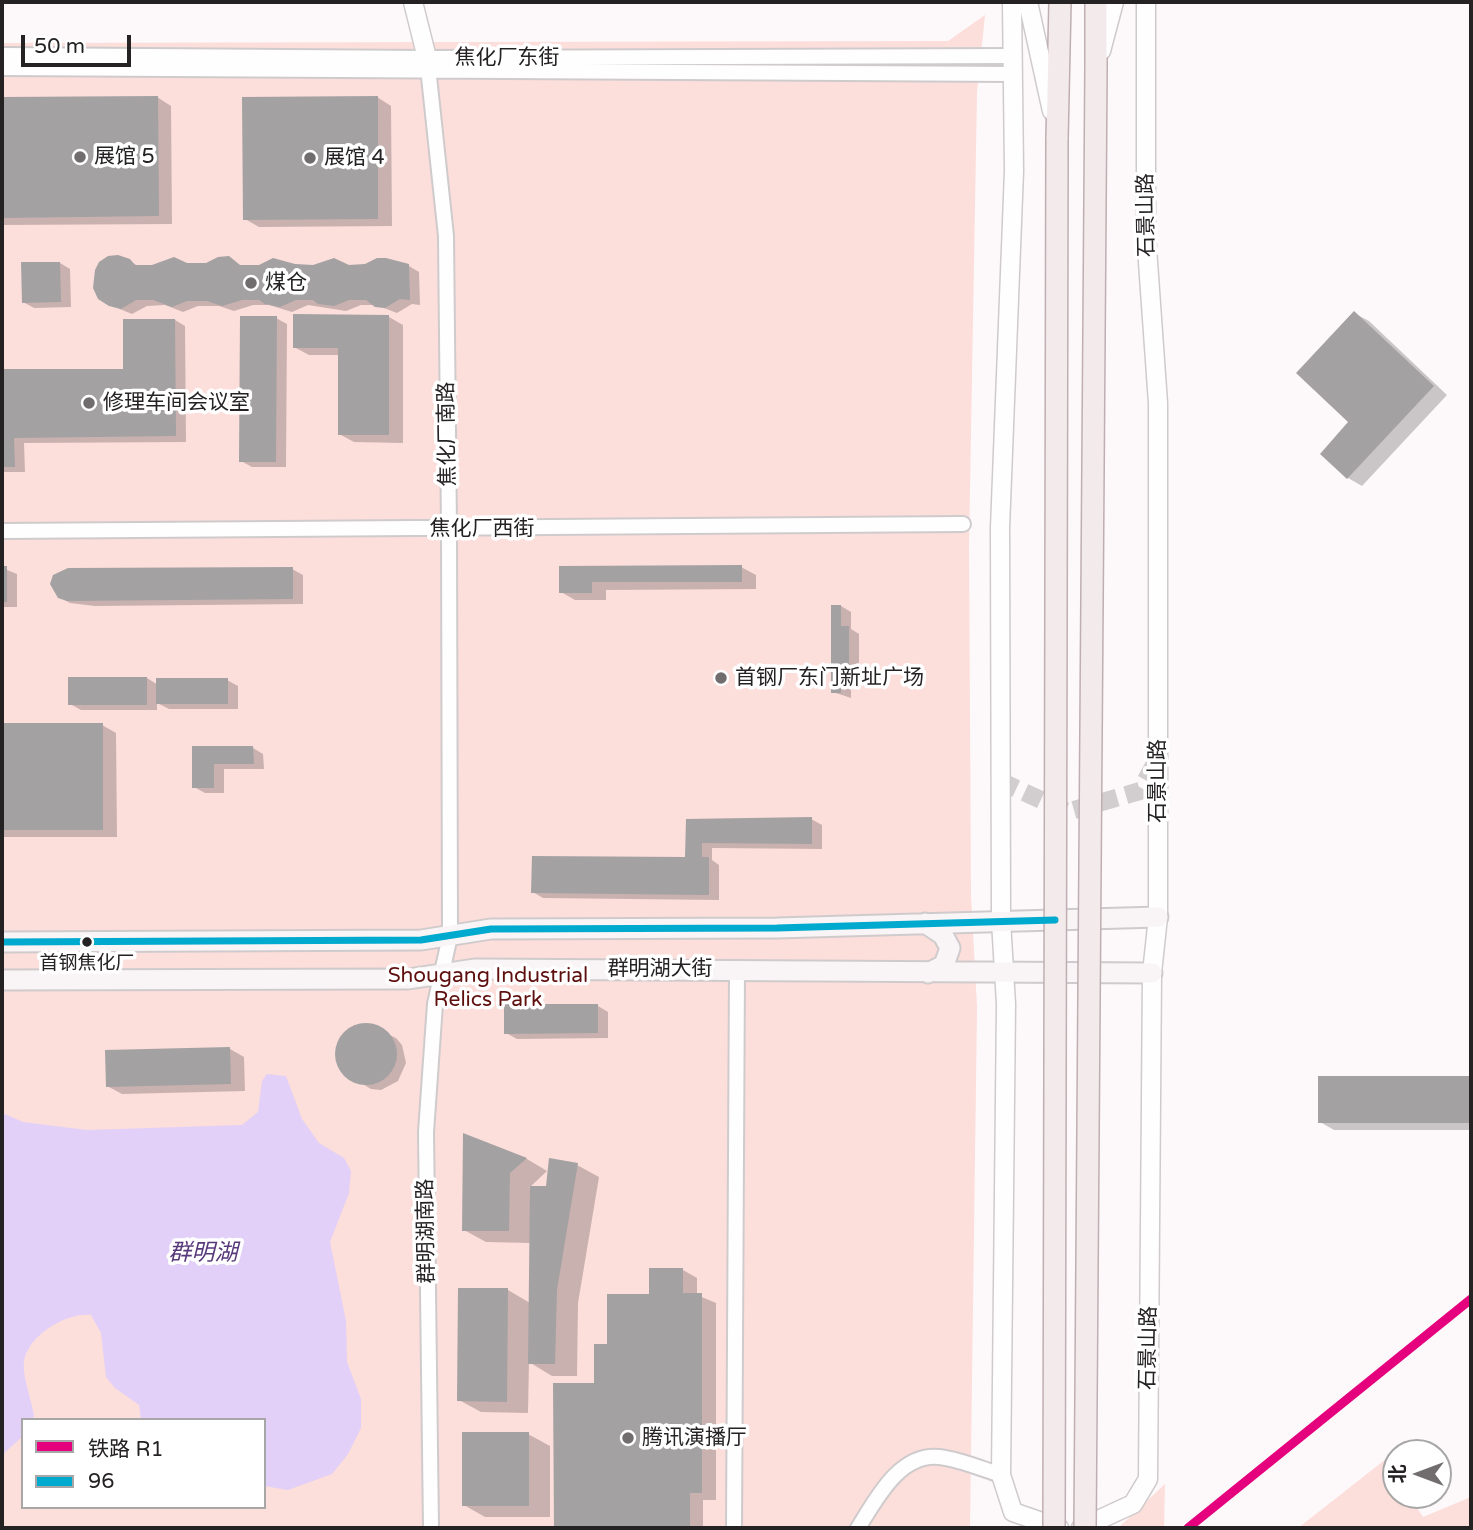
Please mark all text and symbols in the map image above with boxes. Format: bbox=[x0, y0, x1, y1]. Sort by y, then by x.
scale bar bbox=[24, 21, 135, 65]
text: 50 m bbox=[34, 34, 85, 59]
street label: 焦化厂东街 bbox=[455, 45, 559, 71]
place label: 展馆 5 bbox=[94, 144, 155, 170]
place label: 展馆 4 bbox=[324, 145, 385, 171]
marker: 展馆 5 bbox=[72, 149, 88, 165]
marker: 展馆 4 bbox=[302, 150, 318, 166]
street label: 石景山路 bbox=[1134, 173, 1160, 257]
place label: 煤仓 bbox=[265, 270, 307, 296]
marker: 煤仓 bbox=[243, 275, 259, 291]
street label: 焦化厂南路 bbox=[434, 381, 462, 487]
place label: 修理车间会议室 bbox=[103, 390, 250, 416]
marker: 修理车间会议室 bbox=[81, 395, 97, 411]
street label: 焦化厂西街 bbox=[430, 516, 534, 542]
place label: 首钢厂东门新址广场 bbox=[735, 665, 924, 691]
marker: 首钢厂东门新址广场 bbox=[713, 670, 729, 686]
street label: 石景山路 bbox=[1145, 739, 1171, 823]
marker: 首钢焦化厂 bbox=[80, 935, 94, 949]
place label: 首钢焦化厂 bbox=[40, 953, 134, 975]
street label: 群明湖大街 bbox=[608, 956, 712, 982]
park label: Shougang Industrial Relics Park bbox=[388, 963, 588, 1013]
street label: 群明湖南路 bbox=[413, 1178, 441, 1284]
water label: 群明湖 bbox=[169, 1240, 237, 1268]
street label: 石景山路 bbox=[1136, 1306, 1162, 1390]
legend bbox=[21, 1418, 266, 1509]
place label: 腾讯演播厅 bbox=[642, 1425, 747, 1451]
marker: 腾讯演播厅 bbox=[620, 1430, 636, 1446]
text: 铁路 R1 bbox=[88, 1437, 164, 1462]
north arrow bbox=[1382, 1439, 1452, 1509]
text: 北 bbox=[1387, 1465, 1409, 1484]
text: 96 bbox=[88, 1469, 114, 1494]

